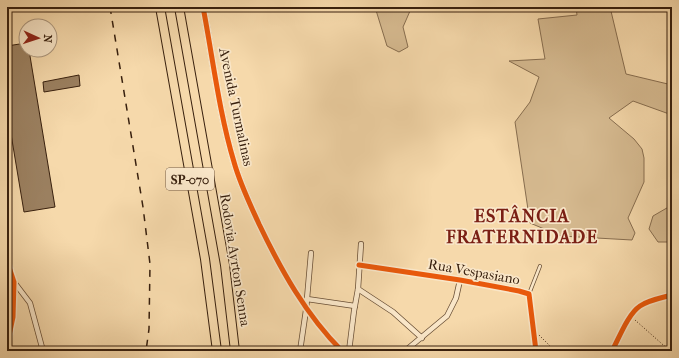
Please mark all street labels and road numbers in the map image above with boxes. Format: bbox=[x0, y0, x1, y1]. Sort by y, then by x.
street label: Avenida Turmalinas bbox=[215, 45, 257, 168]
road number: SP-070 bbox=[166, 168, 214, 190]
street label: Rodovia Ayrton Senna bbox=[216, 192, 254, 328]
street label: Rua Vespasiano bbox=[427, 256, 521, 288]

